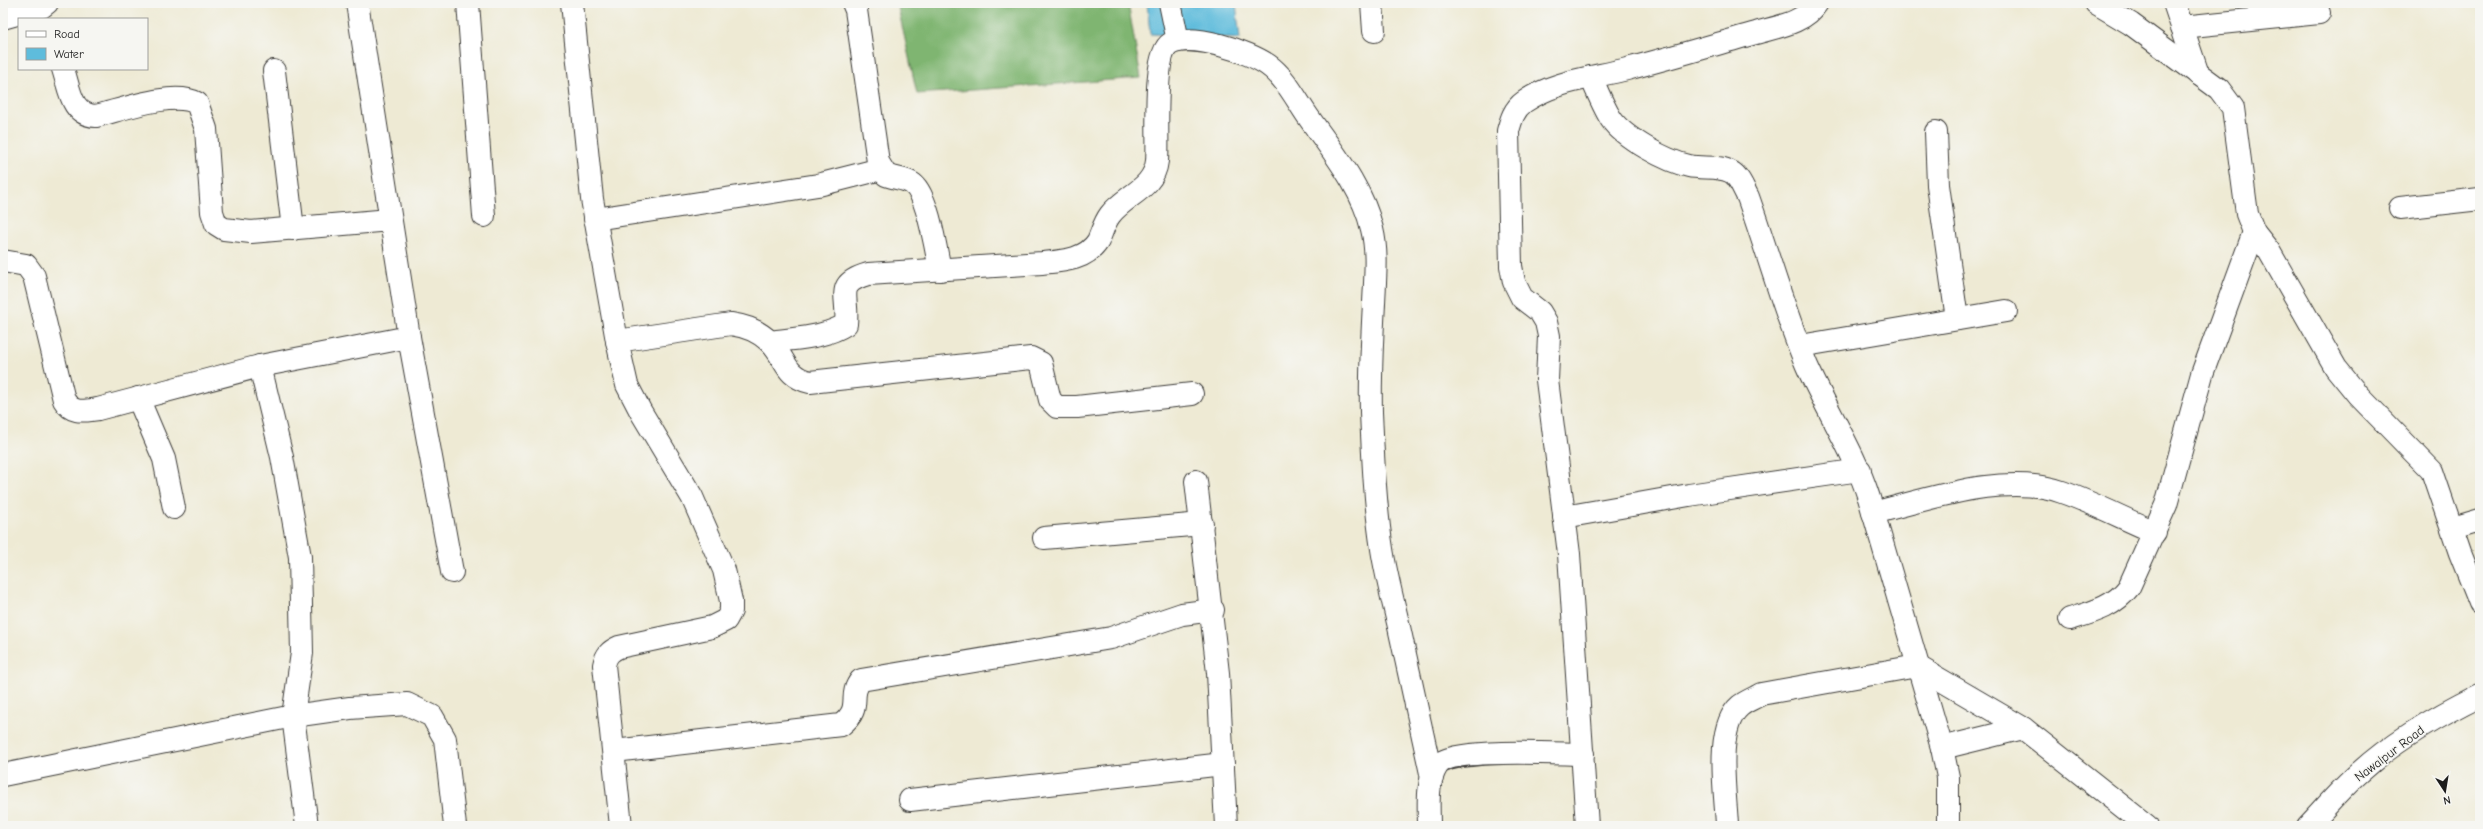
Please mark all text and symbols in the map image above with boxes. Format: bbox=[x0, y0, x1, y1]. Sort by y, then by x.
legend bbox=[18, 18, 148, 70]
text: Road bbox=[54, 27, 80, 41]
text: Water bbox=[54, 47, 84, 61]
street label: Nawalpur Road bbox=[2351, 722, 2427, 785]
north arrow bbox=[2425, 771, 2465, 811]
text: N bbox=[2442, 793, 2452, 807]

